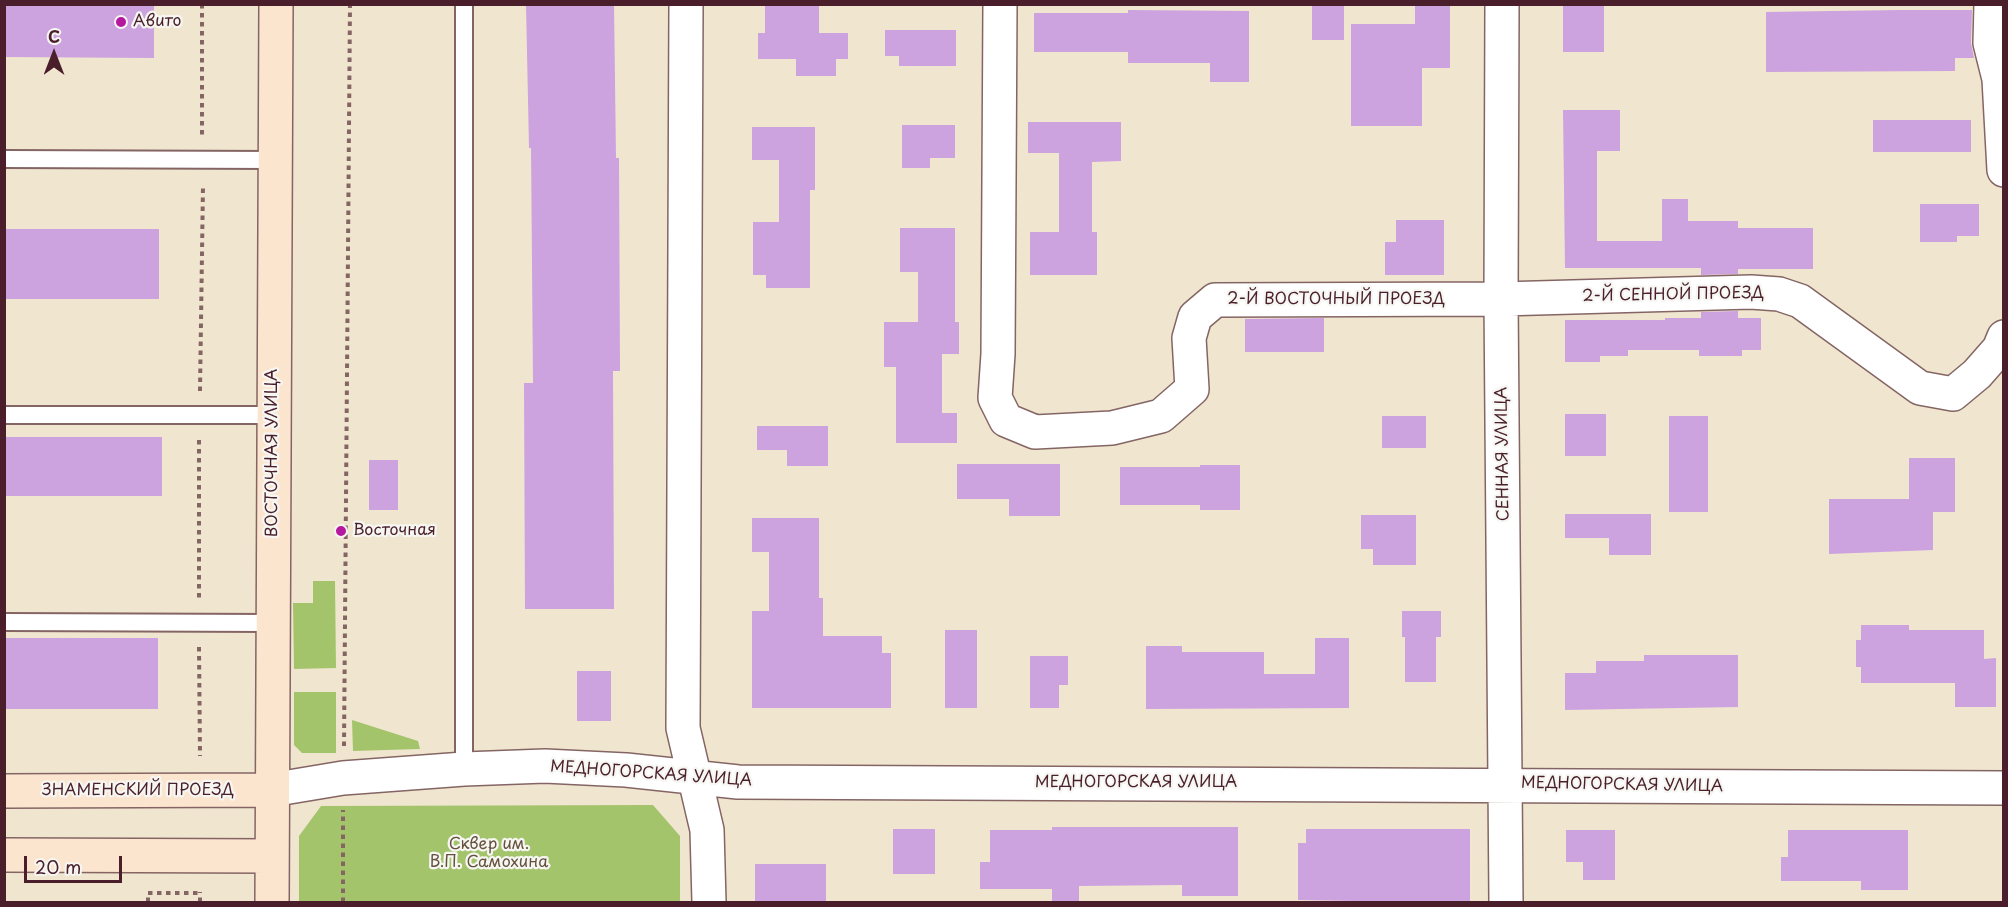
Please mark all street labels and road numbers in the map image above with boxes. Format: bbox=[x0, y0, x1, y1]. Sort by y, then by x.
street label: 2-Й СЕННОЙ ПРОЕЗД bbox=[1582, 284, 1764, 306]
street label: 2-Й ВОСТОЧНЫЙ ПРОЕЗД bbox=[1227, 290, 1445, 310]
street label: ВОСТОЧНАЯ УЛИЦА bbox=[263, 369, 283, 537]
street label: СЕННАЯ УЛИЦА bbox=[1492, 387, 1514, 521]
street label: МЕДНОГОРСКАЯ УЛИЦА bbox=[549, 757, 753, 791]
street label: МЕДНОГОРСКАЯ УЛИЦА bbox=[1035, 773, 1237, 793]
street label: МЕДНОГОРСКАЯ УЛИЦА bbox=[1521, 774, 1723, 796]
street label: ЗНАМЕНСКИЙ ПРОЕЗД bbox=[42, 781, 234, 801]

